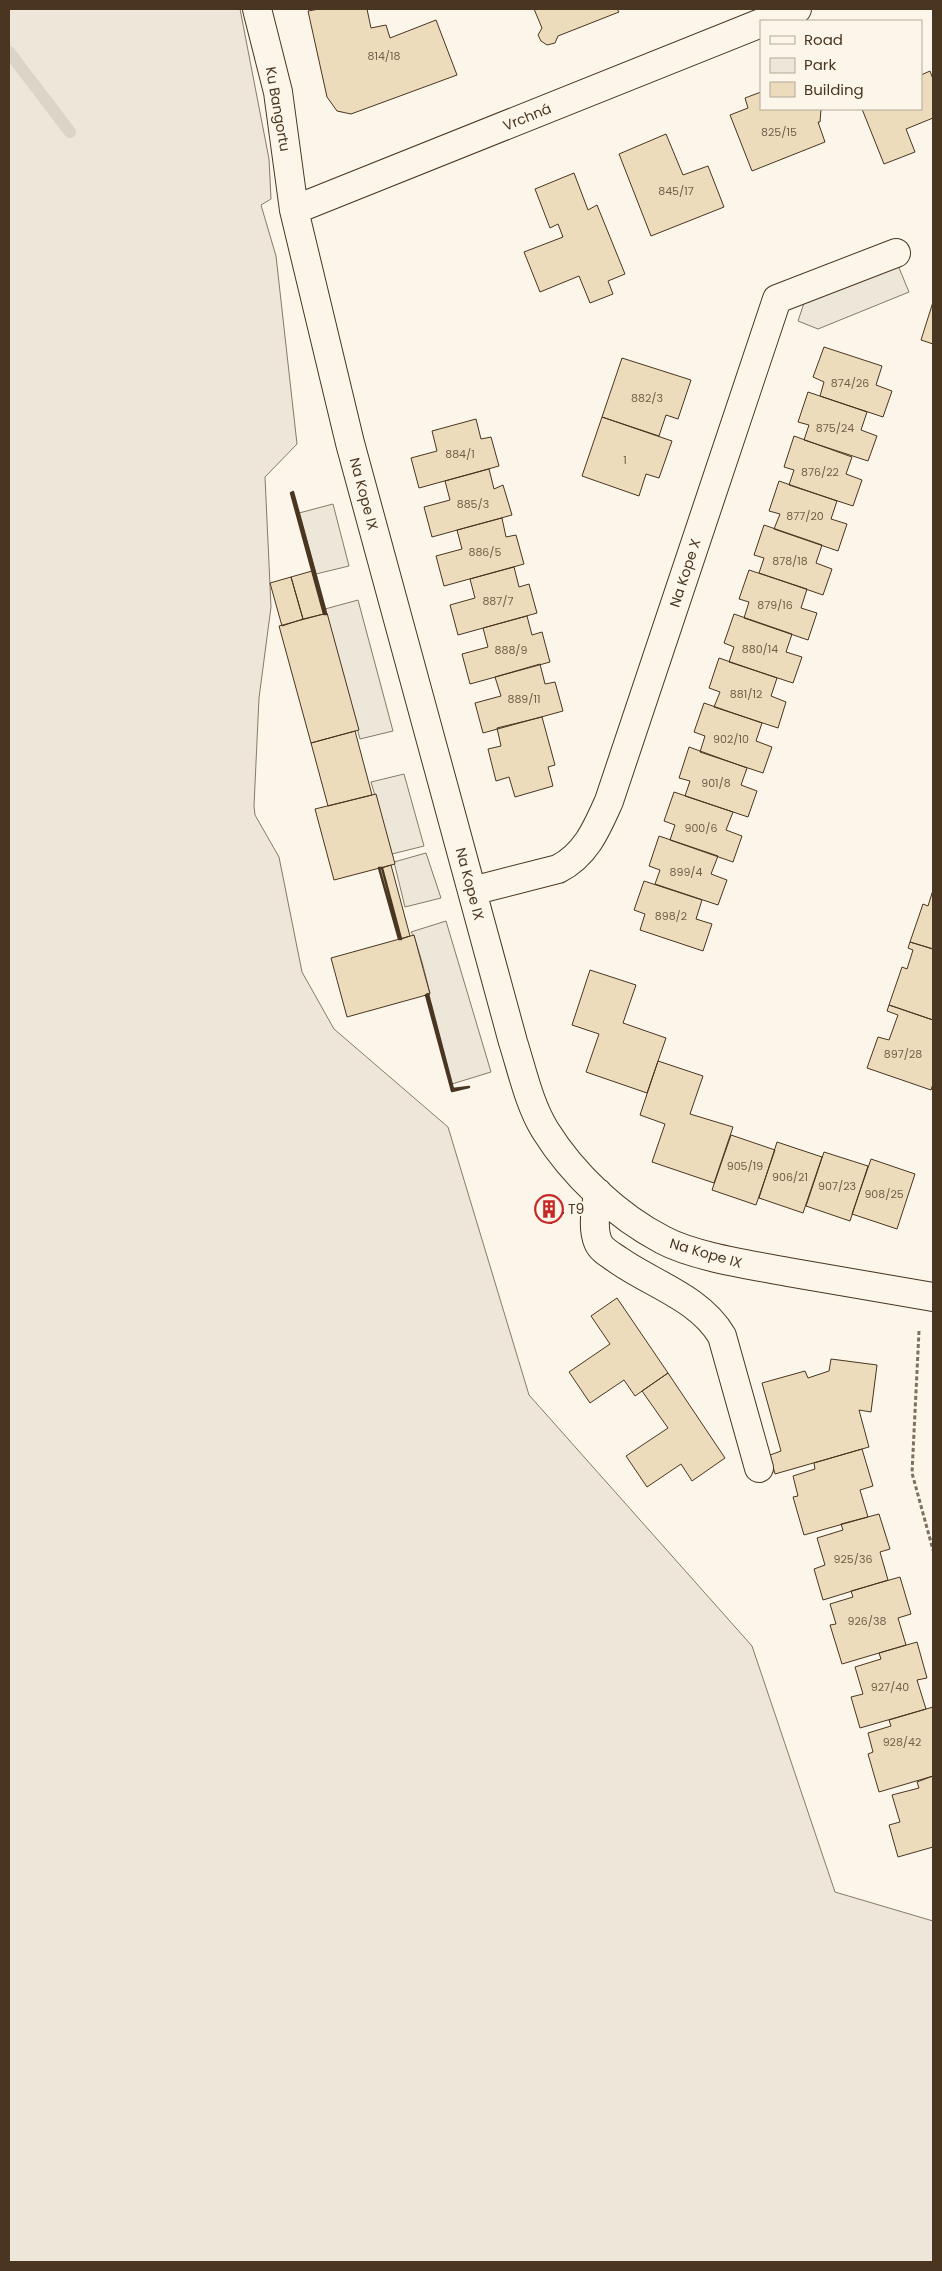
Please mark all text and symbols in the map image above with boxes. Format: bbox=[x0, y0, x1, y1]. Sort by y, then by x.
legend bbox=[760, 20, 922, 110]
text: Road bbox=[804, 29, 843, 50]
house number: 814/18 bbox=[367, 48, 401, 64]
text: Park bbox=[804, 54, 836, 75]
street label: Ku Bangortu bbox=[261, 65, 295, 153]
text: Building bbox=[804, 79, 864, 100]
street label: Vrchná bbox=[500, 98, 554, 136]
house number: 825/15 bbox=[761, 124, 797, 140]
house number: 845/17 bbox=[658, 183, 694, 199]
house number: 874/26 bbox=[831, 375, 869, 391]
house number: 882/3 bbox=[631, 390, 663, 406]
house number: 875/24 bbox=[816, 420, 854, 436]
house number: 884/1 bbox=[445, 446, 475, 462]
house number: 1 bbox=[623, 452, 627, 468]
street label: Na Kope IX bbox=[345, 455, 383, 533]
house number: 876/22 bbox=[801, 464, 839, 480]
house number: 885/3 bbox=[457, 496, 489, 512]
house number: 877/20 bbox=[786, 508, 824, 524]
street label: Na Kope X bbox=[665, 536, 706, 610]
house number: 886/5 bbox=[468, 544, 502, 560]
house number: 878/18 bbox=[772, 553, 808, 569]
house number: 887/7 bbox=[482, 593, 514, 609]
house number: 879/16 bbox=[757, 597, 793, 613]
house number: 880/14 bbox=[742, 641, 778, 657]
house number: 888/9 bbox=[495, 642, 528, 658]
house number: 881/12 bbox=[730, 686, 762, 702]
house number: 889/11 bbox=[507, 691, 541, 707]
house number: 902/10 bbox=[713, 731, 749, 747]
house number: 901/8 bbox=[701, 775, 731, 791]
house number: 900/6 bbox=[685, 820, 717, 836]
street label: Na Kope IX bbox=[451, 845, 489, 923]
house number: 899/4 bbox=[670, 864, 703, 880]
house number: 898/2 bbox=[655, 908, 687, 924]
house number: 897/28 bbox=[884, 1046, 922, 1062]
house number: 905/19 bbox=[727, 1158, 763, 1174]
house number: 906/21 bbox=[772, 1169, 808, 1185]
house number: 907/23 bbox=[818, 1178, 856, 1194]
house number: 908/25 bbox=[864, 1186, 904, 1202]
building icon: T9 bbox=[534, 1194, 564, 1224]
place label: T9 bbox=[568, 1199, 584, 1219]
street label: Na Kope IX bbox=[667, 1233, 745, 1273]
house number: 925/36 bbox=[834, 1551, 872, 1567]
house number: 926/38 bbox=[848, 1613, 887, 1629]
house number: 927/40 bbox=[871, 1679, 909, 1695]
house number: 928/42 bbox=[883, 1734, 921, 1750]

